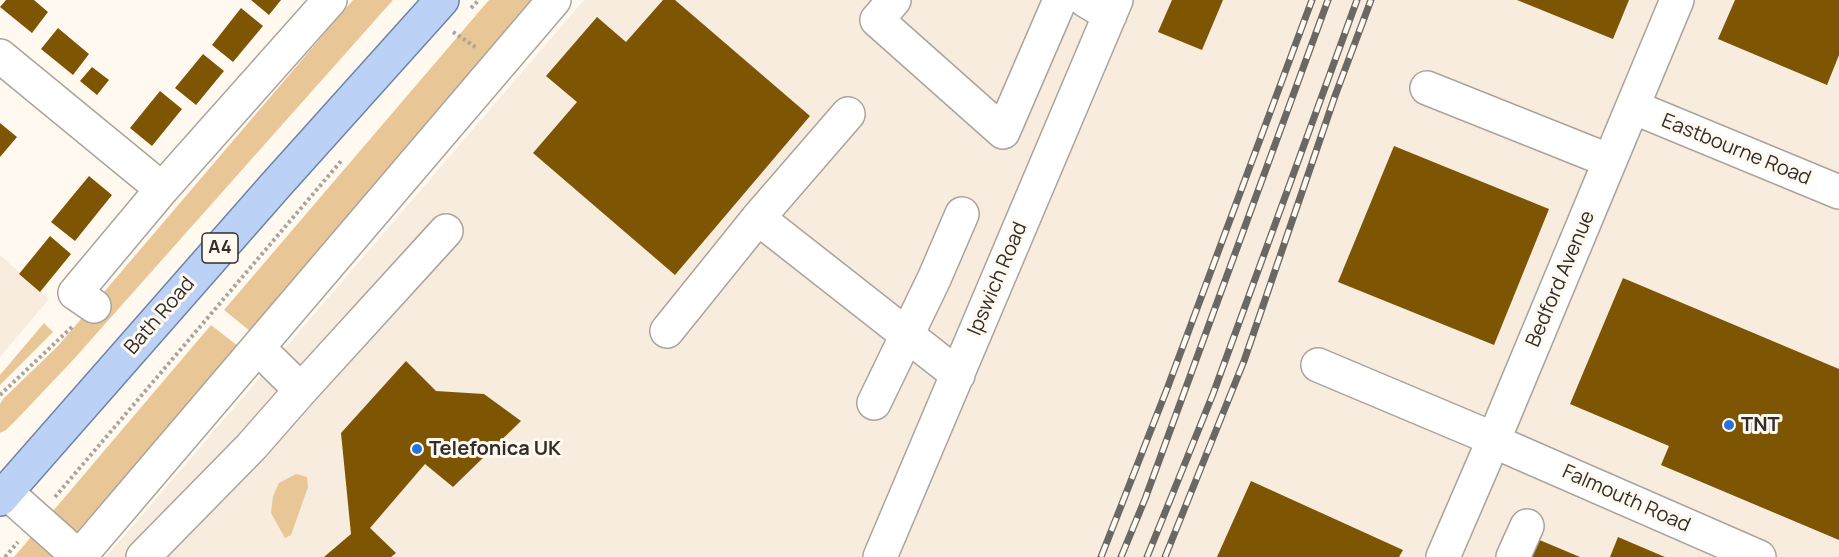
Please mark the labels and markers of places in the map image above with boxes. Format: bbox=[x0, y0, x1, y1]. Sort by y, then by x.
place label: TNT bbox=[1741, 413, 1780, 437]
marker: TNT bbox=[1722, 418, 1736, 432]
place label: Telefonica UK bbox=[429, 437, 561, 461]
marker: Telefonica UK bbox=[410, 442, 424, 456]

